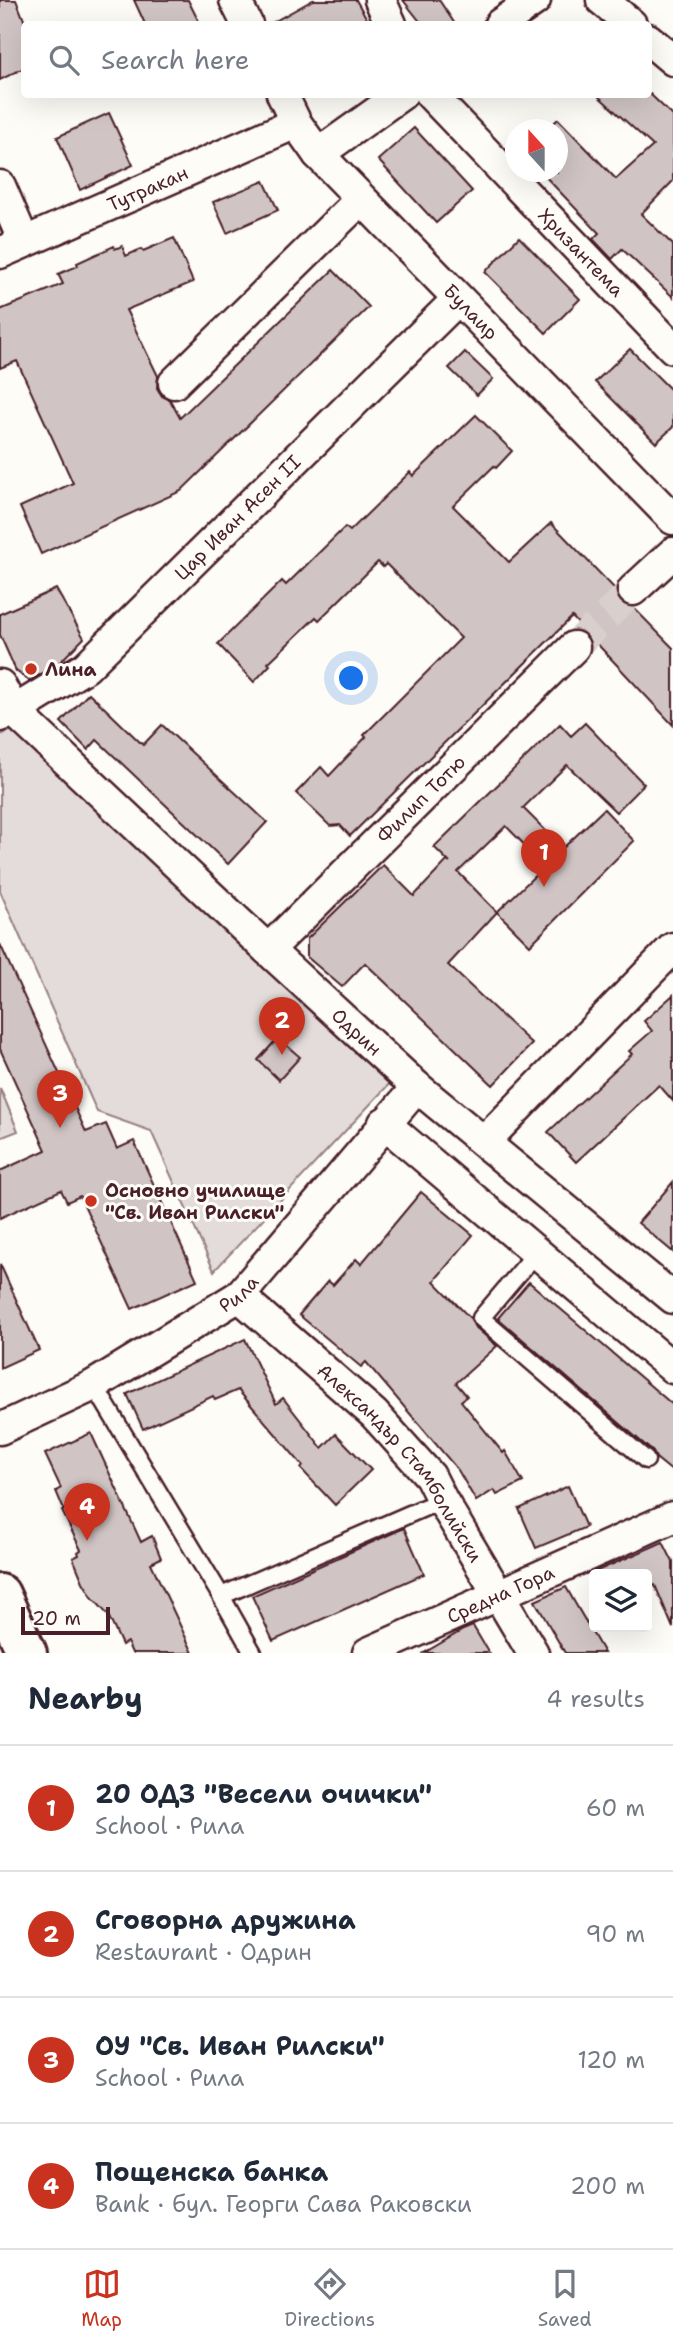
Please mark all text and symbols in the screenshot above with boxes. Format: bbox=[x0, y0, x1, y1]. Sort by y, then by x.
search box bbox=[21, 21, 652, 98]
icon: search bbox=[45, 41, 83, 79]
text: Search here bbox=[101, 42, 250, 77]
north arrow bbox=[505, 119, 568, 182]
street label: Тутракан bbox=[103, 160, 192, 217]
street label: Хризантема bbox=[533, 203, 629, 302]
street label: Булаир bbox=[438, 279, 504, 345]
street label: Цар Иван Асен II bbox=[169, 450, 306, 586]
place label: Лина bbox=[45, 657, 97, 682]
marker: Лина bbox=[23, 661, 39, 677]
your location bbox=[334, 661, 368, 695]
street label: Филип Тотю bbox=[371, 750, 471, 849]
pin: 1 bbox=[521, 829, 567, 887]
pin: 2 bbox=[259, 997, 305, 1055]
street label: Одрин bbox=[326, 1003, 387, 1061]
pin: 3 bbox=[37, 1070, 83, 1128]
place label: Основно училище "Св. Иван Рилски" bbox=[105, 1178, 286, 1225]
marker: Основно училище "Св. Иван Рилски" bbox=[83, 1193, 99, 1209]
street label: Рила bbox=[214, 1270, 264, 1318]
street label: Александър Стамболийски bbox=[312, 1358, 488, 1567]
pin: 4 bbox=[64, 1483, 110, 1541]
street label: Средна Гора bbox=[443, 1559, 558, 1629]
map controls bbox=[589, 1569, 652, 1632]
button: layers bbox=[589, 1569, 652, 1632]
scale bar bbox=[21, 1604, 110, 1636]
text: 20 m bbox=[32, 1606, 81, 1631]
text: Nearby bbox=[28, 1678, 143, 1719]
text: 4 results bbox=[546, 1684, 645, 1714]
text: 20 ОДЗ "Весели очички" bbox=[95, 1776, 432, 1811]
text: 1 bbox=[46, 1793, 56, 1823]
text: 60 m bbox=[586, 1793, 645, 1823]
text: School · Рила bbox=[95, 1811, 244, 1841]
text: Сговорна дружина bbox=[95, 1902, 356, 1937]
text: 2 bbox=[43, 1919, 59, 1949]
text: 90 m bbox=[585, 1919, 645, 1949]
text: Restaurant · Одрин bbox=[95, 1937, 312, 1967]
text: ОУ "Св. Иван Рилски" bbox=[95, 2028, 385, 2063]
text: 3 bbox=[43, 2045, 59, 2075]
text: 120 m bbox=[577, 2045, 645, 2075]
text: School · Рила bbox=[95, 2063, 244, 2093]
text: Пощенска банка bbox=[95, 2154, 328, 2189]
text: 4 bbox=[43, 2171, 59, 2201]
text: 200 m bbox=[570, 2171, 645, 2201]
text: Bank · бул. Георги Сава Раковски bbox=[95, 2189, 472, 2219]
tab: Map bbox=[81, 2265, 122, 2332]
tab: Directions bbox=[285, 2265, 375, 2332]
tab: Saved bbox=[538, 2265, 592, 2332]

